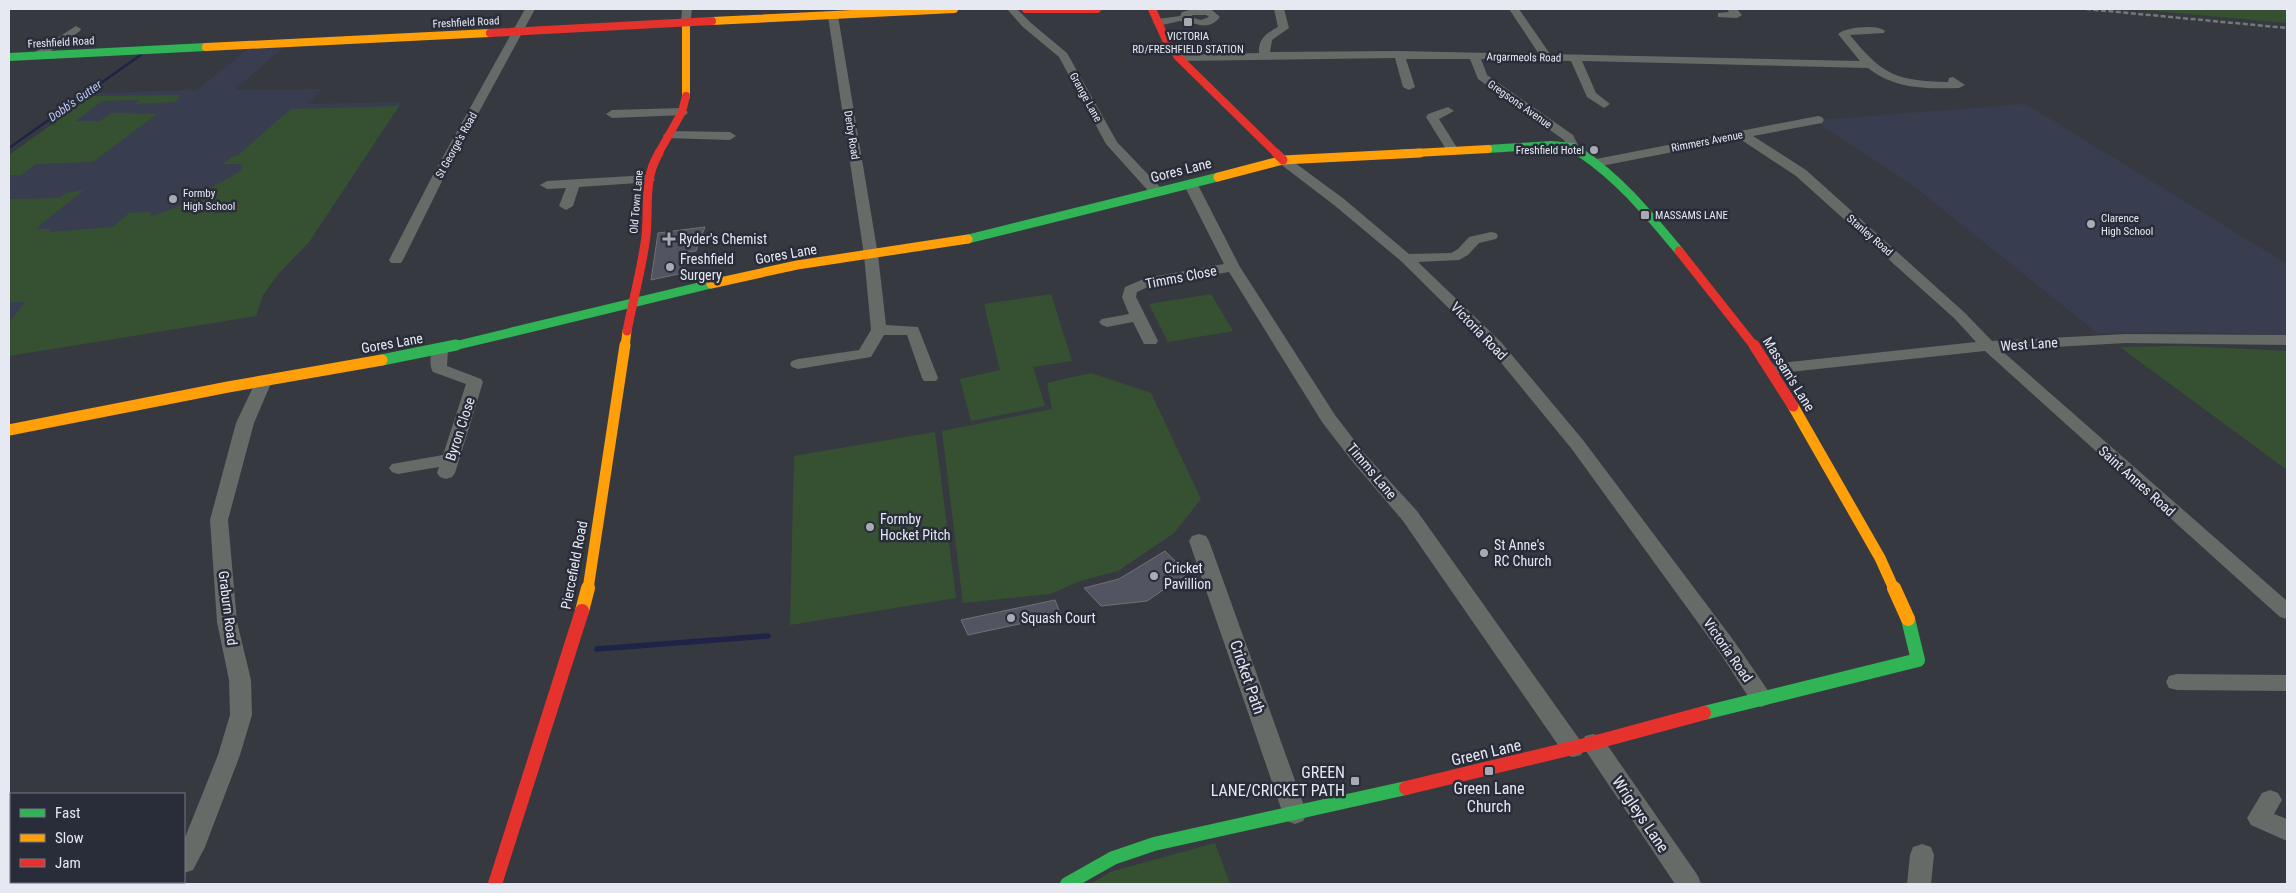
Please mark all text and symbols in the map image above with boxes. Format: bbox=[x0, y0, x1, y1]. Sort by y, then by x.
street label: Freshfield Road bbox=[432, 14, 500, 31]
marker: VICTORIA RD/FRESHFIELD STATION bbox=[1182, 16, 1194, 28]
place label: VICTORIA RD/FRESHFIELD STATION bbox=[1132, 30, 1244, 56]
street label: Freshfield Road bbox=[27, 34, 95, 51]
street label: Argarmeols Road bbox=[1487, 50, 1561, 65]
street label: Grange Lane bbox=[1067, 70, 1104, 124]
water label: Dobb's Gutter bbox=[46, 77, 105, 124]
street label: Gregsons Avenue bbox=[1485, 77, 1554, 131]
street label: St George's Road bbox=[433, 110, 480, 181]
street label: Derby Road bbox=[841, 110, 862, 160]
street label: Rimmers Avenue bbox=[1670, 128, 1744, 155]
place label: Freshfield Hotel bbox=[1516, 144, 1584, 157]
marker: Freshfield Hotel bbox=[1588, 144, 1600, 156]
street label: Gores Lane bbox=[1149, 155, 1214, 185]
street label: Old Town Lane bbox=[627, 170, 646, 234]
place label: Formby High School bbox=[183, 187, 235, 213]
marker: Formby High School bbox=[167, 193, 179, 205]
marker: MASSAMS LANE bbox=[1639, 209, 1651, 221]
place label: MASSAMS LANE bbox=[1655, 209, 1729, 222]
street label: Stanley Road bbox=[1844, 212, 1895, 259]
place label: Clarence High School bbox=[2101, 212, 2153, 238]
marker: Clarence High School bbox=[2085, 218, 2097, 230]
place label: Ryder's Chemist bbox=[679, 231, 767, 247]
marker: Ryder's Chemist bbox=[663, 233, 675, 245]
street label: Gores Lane bbox=[754, 241, 818, 267]
place label: Freshfield Surgery bbox=[680, 251, 734, 283]
marker: Freshfield Surgery bbox=[664, 261, 676, 273]
street label: Timms Close bbox=[1144, 262, 1218, 292]
street label: Victoria Road bbox=[1448, 299, 1510, 363]
street label: Gores Lane bbox=[360, 330, 424, 356]
street label: Massam's Lane bbox=[1760, 334, 1818, 415]
street label: West Lane bbox=[2000, 334, 2059, 354]
street label: Byron Close bbox=[442, 395, 478, 463]
street label: Timms Lane bbox=[1344, 440, 1400, 502]
street label: Saint Annes Road bbox=[2096, 443, 2178, 519]
place label: Formby Hocket Pitch bbox=[880, 511, 951, 543]
street label: Piercefield Road bbox=[558, 519, 590, 611]
marker: Formby Hocket Pitch bbox=[864, 521, 876, 533]
place label: St Anne's RC Church bbox=[1494, 537, 1551, 569]
marker: St Anne's RC Church bbox=[1478, 547, 1490, 559]
place label: Cricket Pavillion bbox=[1164, 560, 1211, 592]
street label: Graburn Road bbox=[215, 570, 241, 646]
marker: Cricket Pavillion bbox=[1148, 570, 1160, 582]
place label: Squash Court bbox=[1021, 610, 1096, 626]
marker: Squash Court bbox=[1005, 612, 1017, 624]
street label: Victoria Road bbox=[1700, 615, 1756, 685]
street label: Cricket Path bbox=[1226, 638, 1269, 717]
street label: Green Lane bbox=[1449, 735, 1523, 770]
place label: GREEN LANE/CRICKET PATH bbox=[1211, 763, 1345, 800]
marker: Green Lane Church bbox=[1483, 765, 1495, 777]
street label: Wrigleys Lane bbox=[1608, 773, 1673, 856]
marker: GREEN LANE/CRICKET PATH bbox=[1349, 775, 1361, 787]
place label: Green Lane Church bbox=[1453, 779, 1525, 816]
legend bbox=[10, 793, 185, 883]
text: Fast bbox=[55, 804, 80, 822]
text: Slow bbox=[55, 829, 84, 847]
text: Jam bbox=[55, 854, 81, 872]

